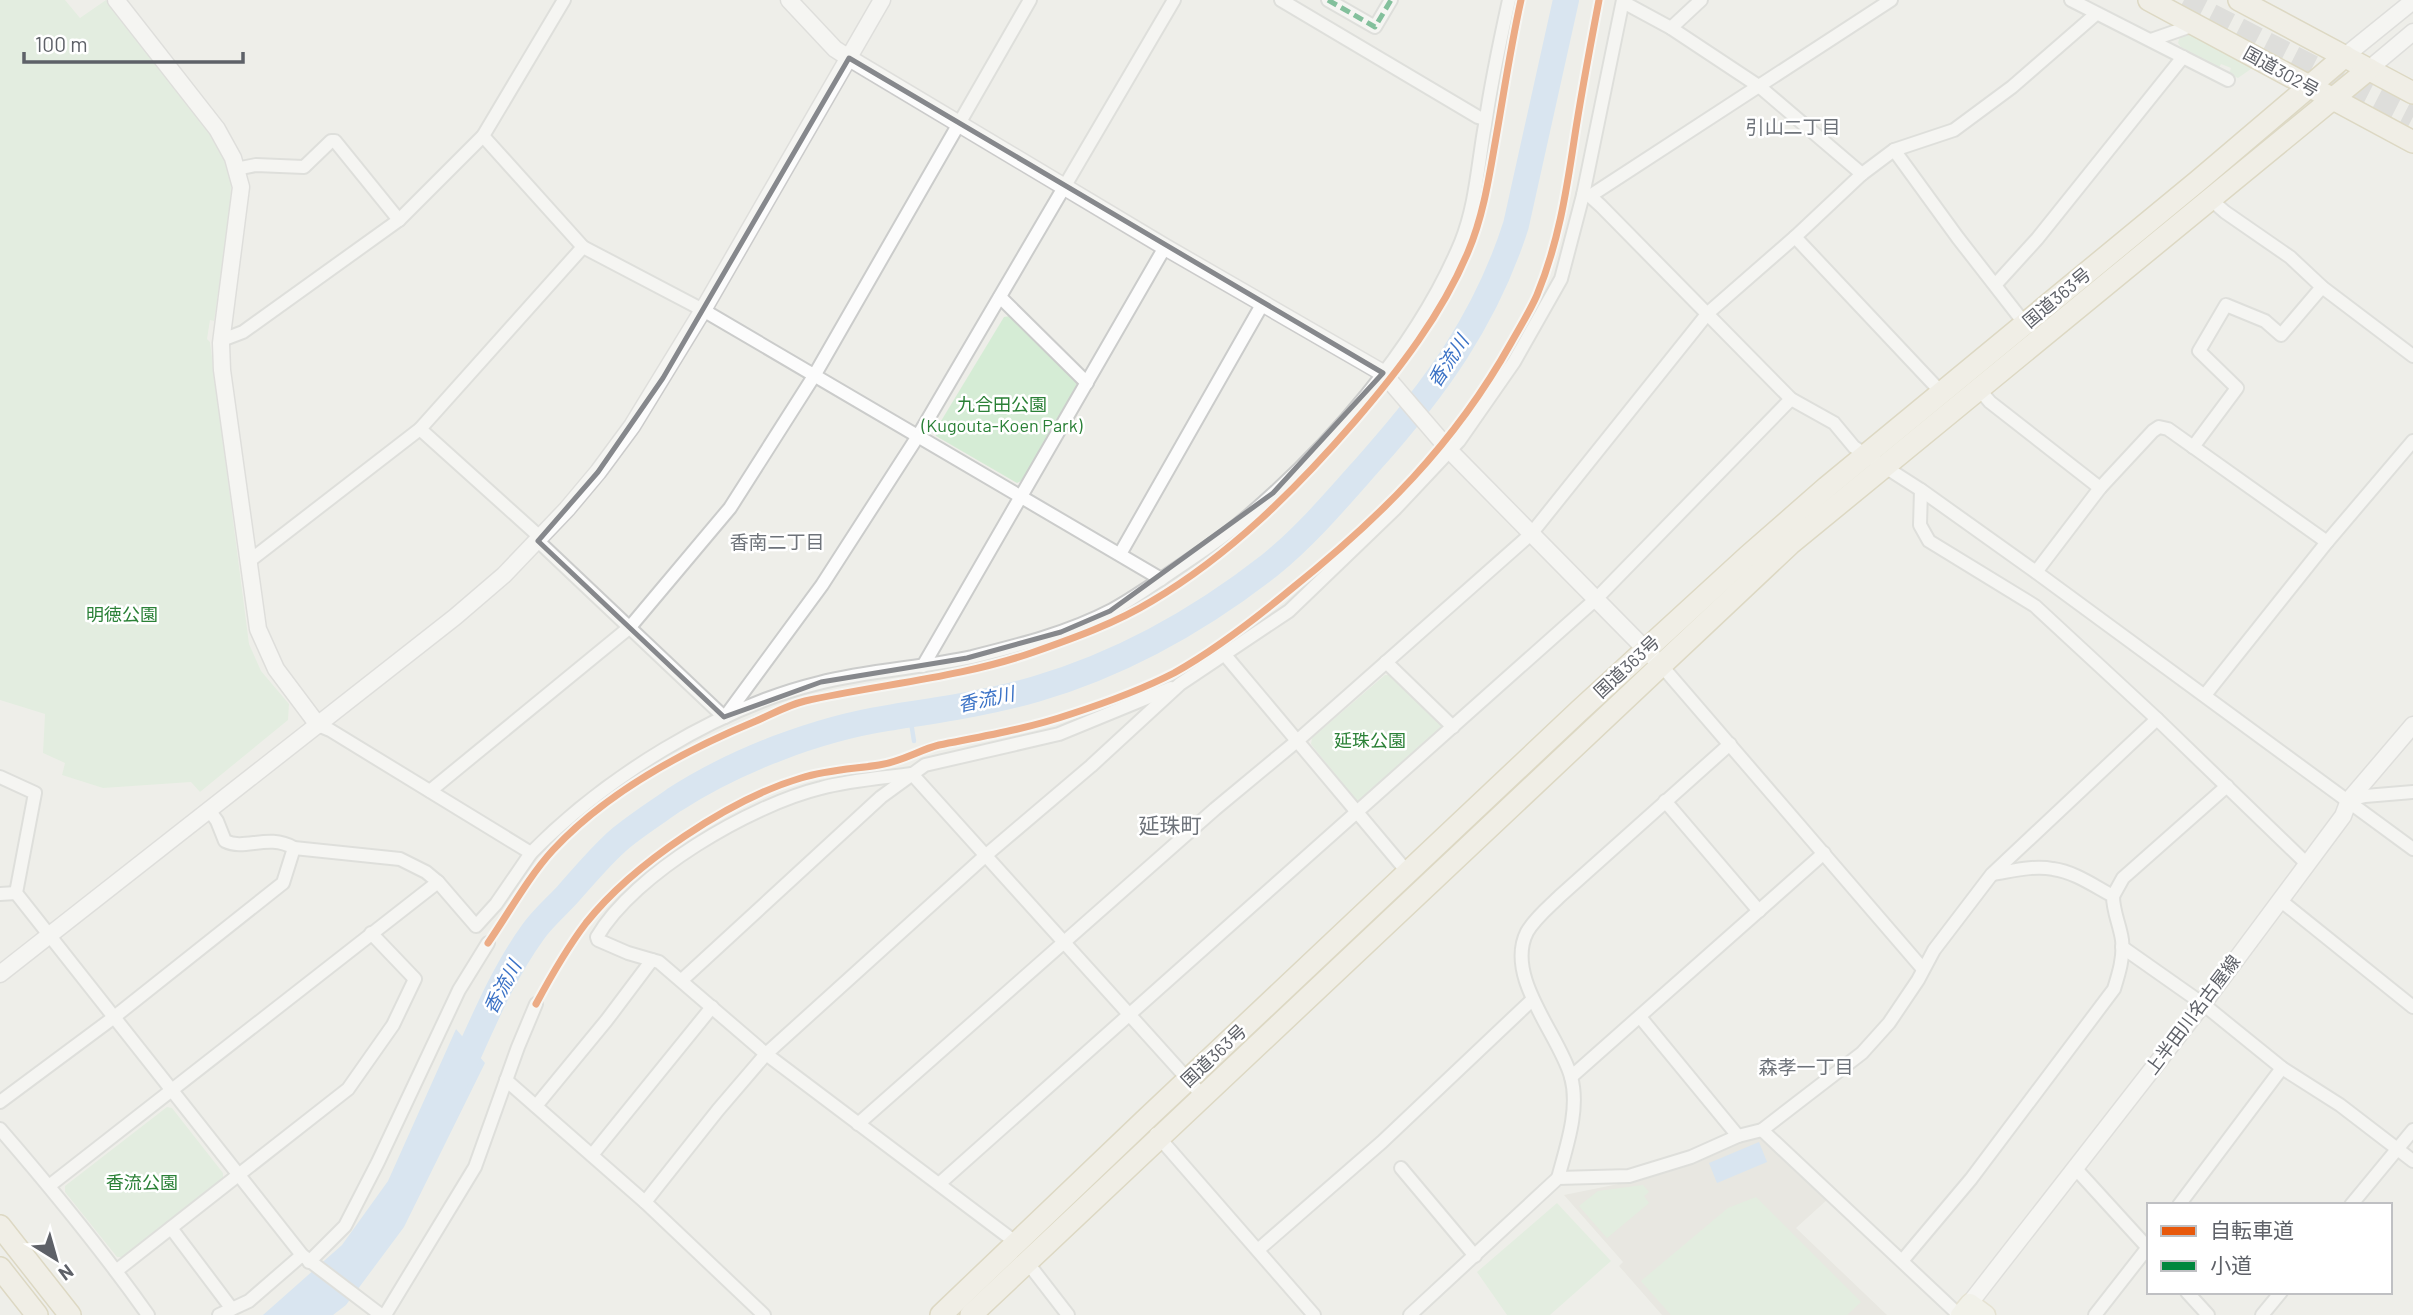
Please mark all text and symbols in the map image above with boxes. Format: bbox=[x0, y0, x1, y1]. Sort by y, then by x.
scale bar bbox=[24, 21, 243, 65]
text: 100 m bbox=[35, 31, 88, 56]
street label: 国道302号 bbox=[2240, 41, 2323, 101]
district label: 引山二丁目 bbox=[1745, 115, 1841, 138]
street label: 国道363号 bbox=[2018, 263, 2095, 332]
water label: 香流川 bbox=[1422, 329, 1474, 391]
park label: 九合田公園 (Kugouta-Koen Park) bbox=[921, 393, 1083, 436]
district label: 香南二丁目 bbox=[729, 530, 825, 553]
park label: 明徳公園 bbox=[86, 603, 158, 625]
street label: 国道363号 bbox=[1589, 630, 1664, 702]
water label: 香流川 bbox=[956, 681, 1018, 716]
park label: 延珠公園 bbox=[1334, 729, 1406, 751]
district label: 延珠町 bbox=[1139, 812, 1202, 837]
street label: 上半田川名古屋線 bbox=[2140, 950, 2244, 1079]
water label: 香流川 bbox=[478, 954, 526, 1017]
street label: 国道363号 bbox=[1176, 1019, 1251, 1091]
district label: 森孝一丁目 bbox=[1758, 1055, 1854, 1078]
park label: 香流公園 bbox=[106, 1171, 178, 1193]
legend bbox=[2147, 1203, 2392, 1294]
text: 自転車道 bbox=[2210, 1217, 2294, 1242]
north arrow bbox=[21, 1224, 91, 1294]
text: 小道 bbox=[2210, 1252, 2252, 1277]
text: N bbox=[55, 1260, 79, 1286]

